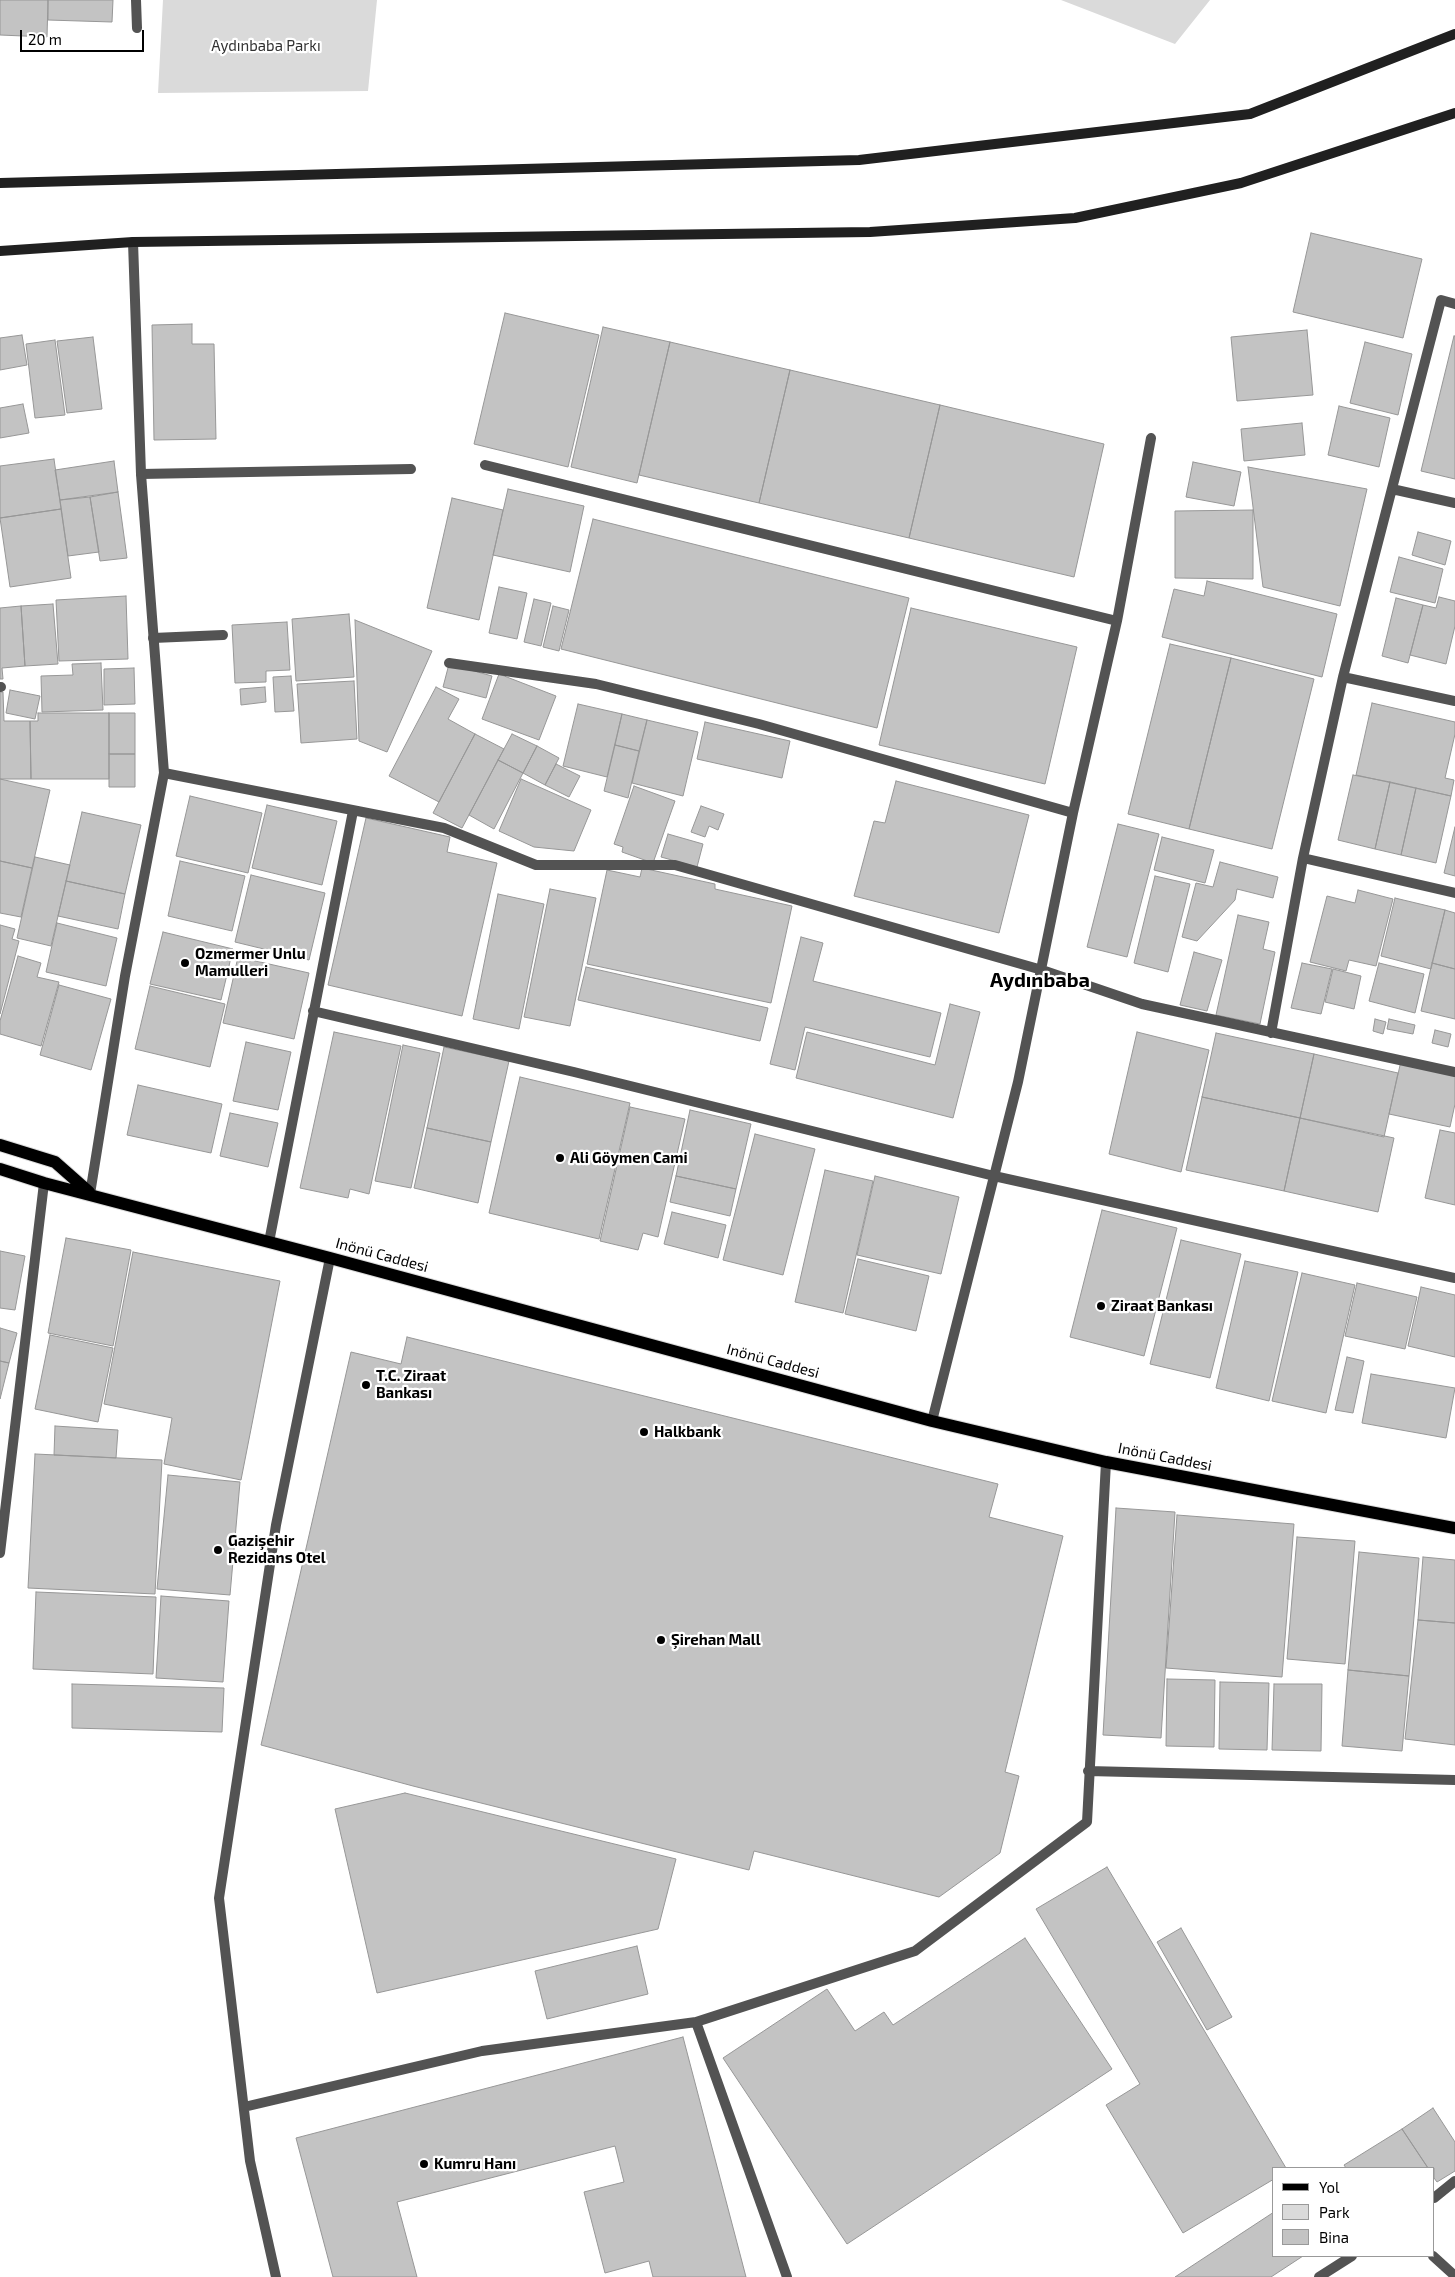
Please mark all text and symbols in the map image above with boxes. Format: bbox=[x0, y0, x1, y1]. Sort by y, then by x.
scale bar bbox=[22, 20, 146, 52]
text: 20 m bbox=[28, 30, 62, 48]
park label: Aydınbaba Parkı bbox=[211, 37, 321, 55]
place label: Ozmermer Unlu Mamulleri bbox=[195, 945, 306, 980]
marker: Ozmermer Unlu Mamulleri bbox=[179, 957, 191, 969]
district label: Aydınbaba bbox=[990, 968, 1090, 992]
place label: Ali Göymen Cami bbox=[570, 1149, 688, 1167]
marker: Ali Göymen Cami bbox=[554, 1152, 566, 1164]
street label: Inönü Caddesi bbox=[334, 1234, 430, 1276]
place label: Ziraat Bankası bbox=[1111, 1297, 1213, 1315]
marker: Ziraat Bankası bbox=[1095, 1300, 1107, 1312]
street label: Inönü Caddesi bbox=[725, 1340, 821, 1382]
place label: T.C. Ziraat Bankası bbox=[376, 1367, 446, 1402]
marker: T.C. Ziraat Bankası bbox=[360, 1379, 372, 1391]
place label: Halkbank bbox=[654, 1423, 721, 1441]
marker: Halkbank bbox=[638, 1426, 650, 1438]
street label: Inönü Caddesi bbox=[1117, 1439, 1213, 1475]
place label: Gazişehir Rezidans Otel bbox=[228, 1532, 326, 1567]
marker: Gazişehir Rezidans Otel bbox=[212, 1544, 224, 1556]
place label: Şirehan Mall bbox=[671, 1631, 761, 1649]
marker: Şirehan Mall bbox=[655, 1634, 667, 1646]
place label: Kumru Hanı bbox=[434, 2155, 516, 2173]
marker: Kumru Hanı bbox=[418, 2158, 430, 2170]
legend bbox=[1272, 2167, 1435, 2257]
text: Yol bbox=[1319, 2178, 1340, 2196]
text: Park bbox=[1319, 2203, 1350, 2221]
text: Bina bbox=[1319, 2228, 1349, 2246]

